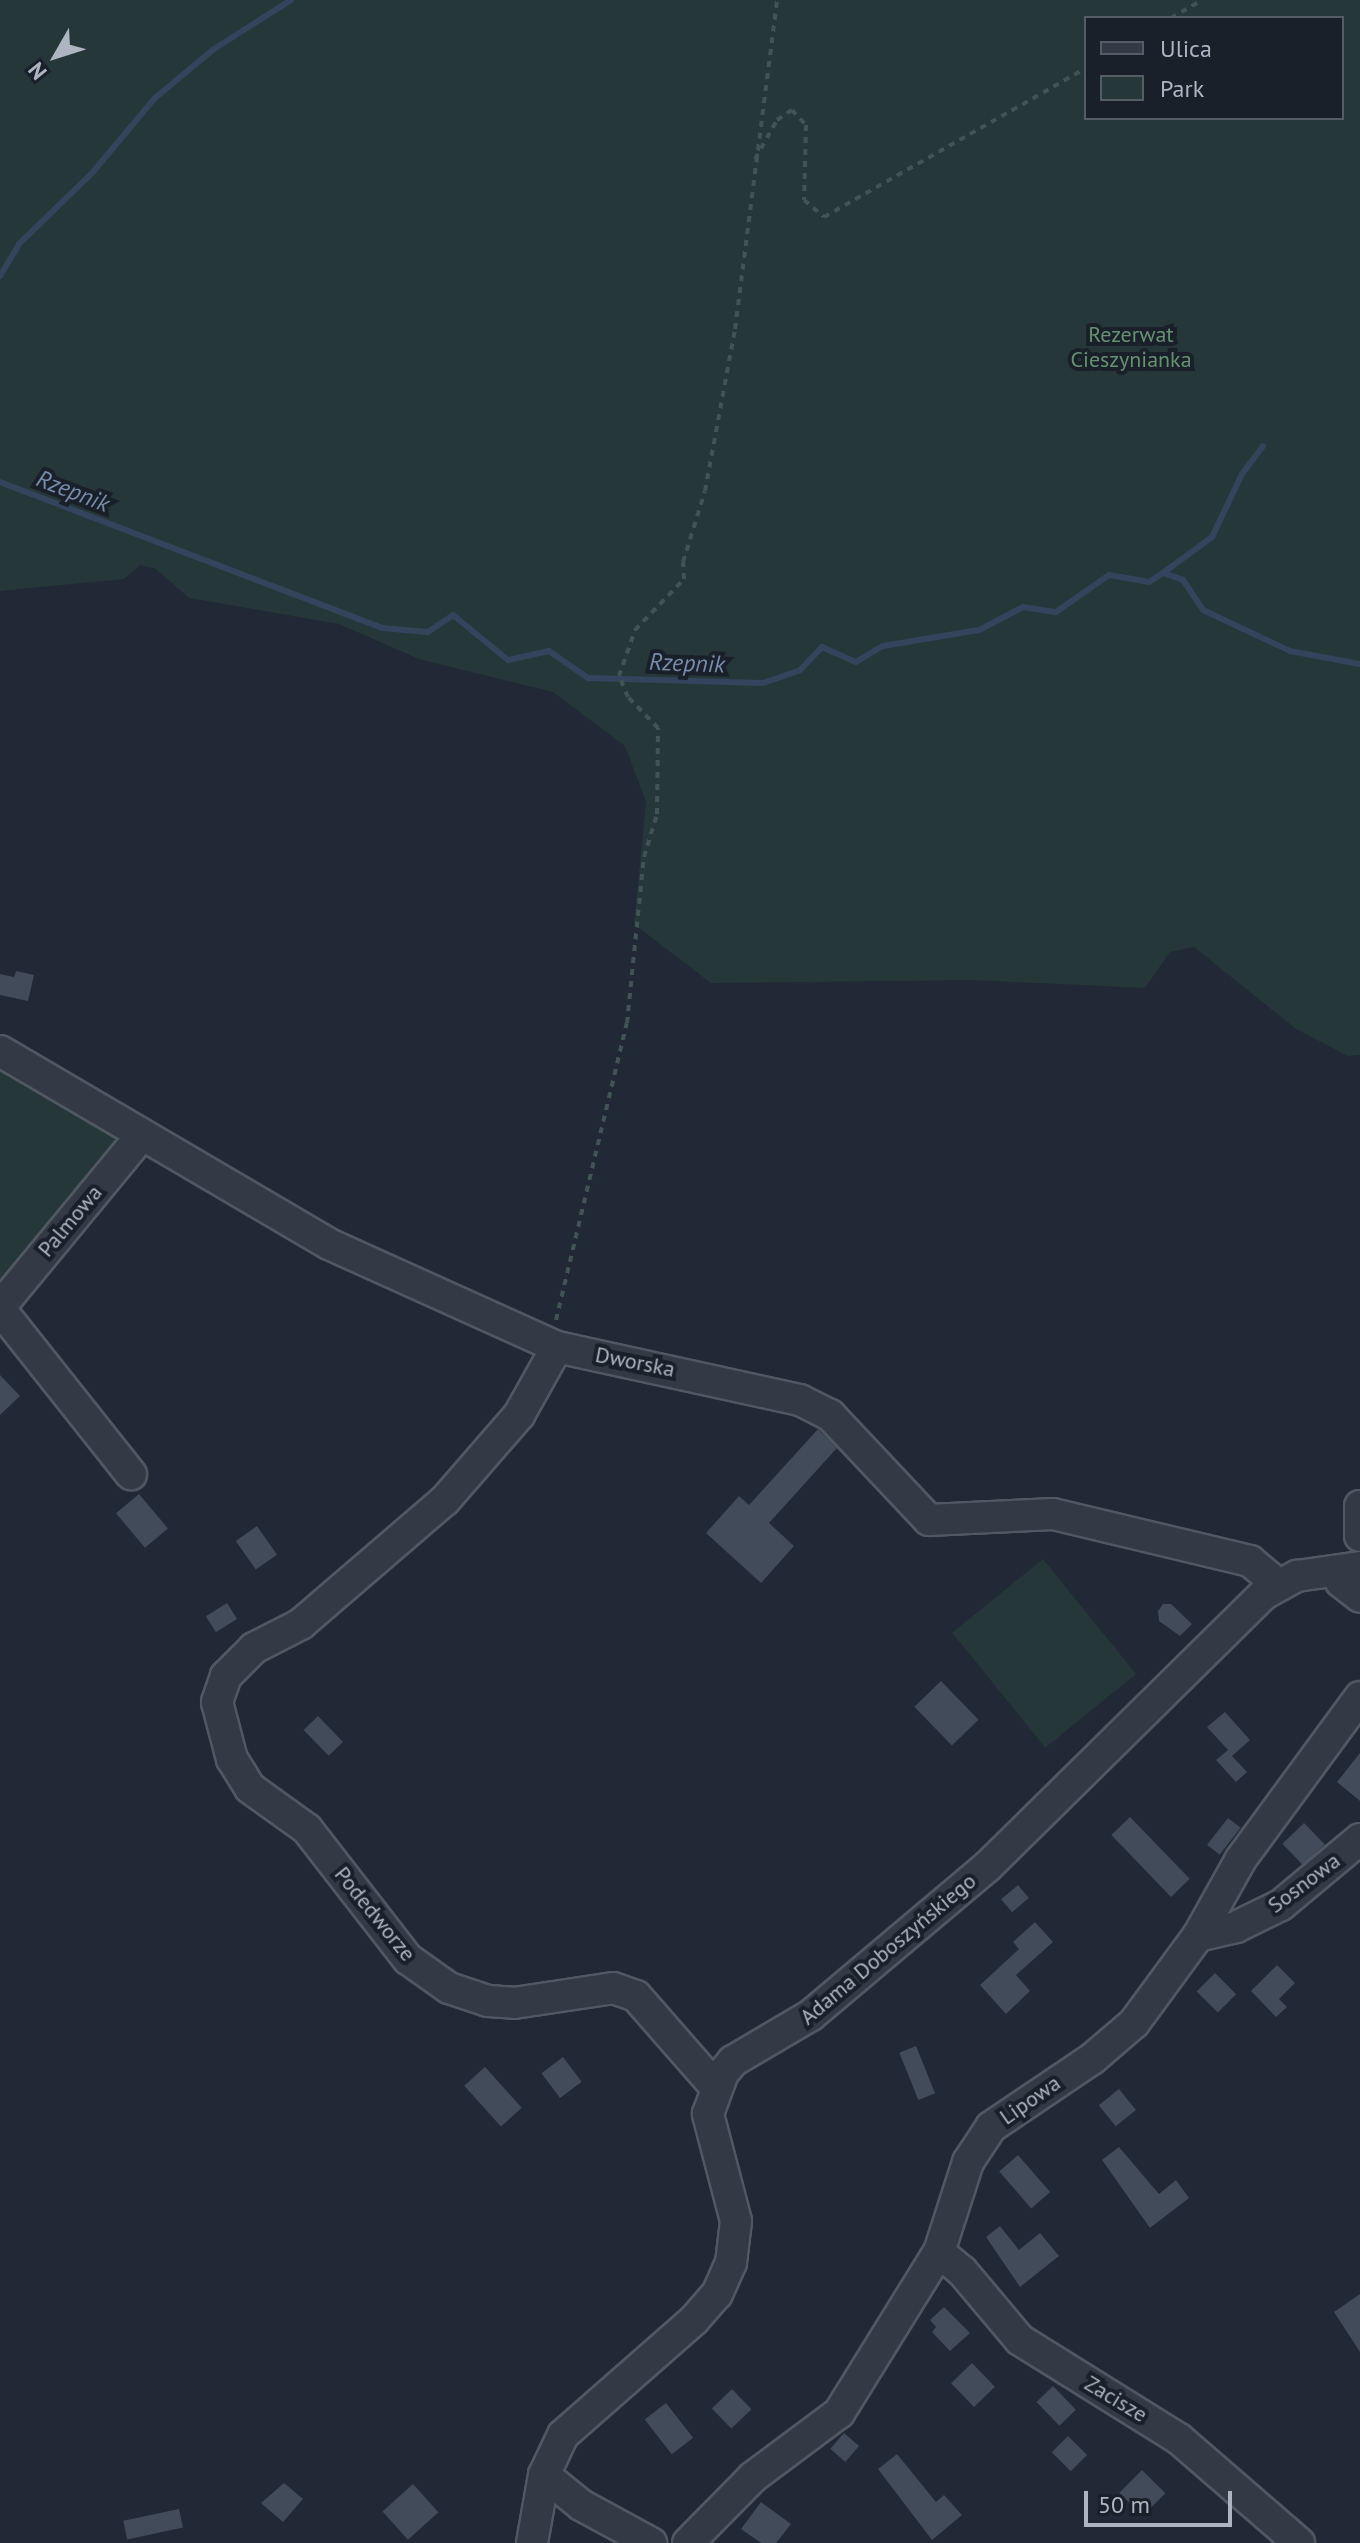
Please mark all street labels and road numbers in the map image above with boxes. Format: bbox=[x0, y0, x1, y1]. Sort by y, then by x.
street label: Palmowa bbox=[32, 1180, 108, 1262]
street label: Dworska bbox=[593, 1341, 677, 1383]
street label: Sosnowa bbox=[1263, 1847, 1345, 1919]
street label: Podedworze bbox=[329, 1861, 421, 1967]
street label: Adama Doboszyńskiego bbox=[795, 1868, 981, 2030]
street label: Lipowa bbox=[995, 2070, 1065, 2130]
street label: Zacisze bbox=[1080, 2370, 1152, 2428]

